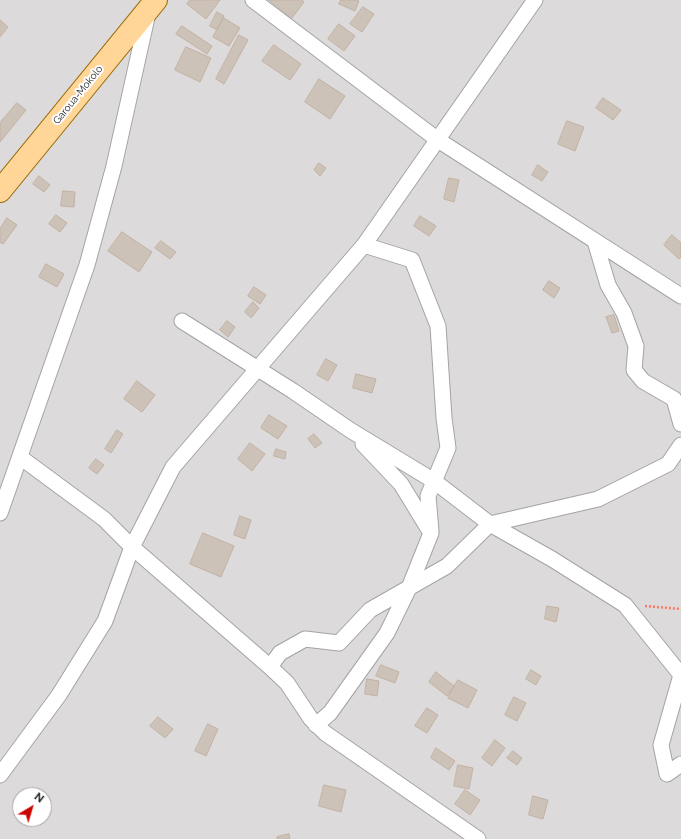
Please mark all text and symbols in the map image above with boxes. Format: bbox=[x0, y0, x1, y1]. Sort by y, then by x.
street label: Garoua-Mokolo bbox=[51, 63, 105, 127]
north arrow bbox=[12, 787, 52, 827]
text: N bbox=[32, 790, 46, 806]

